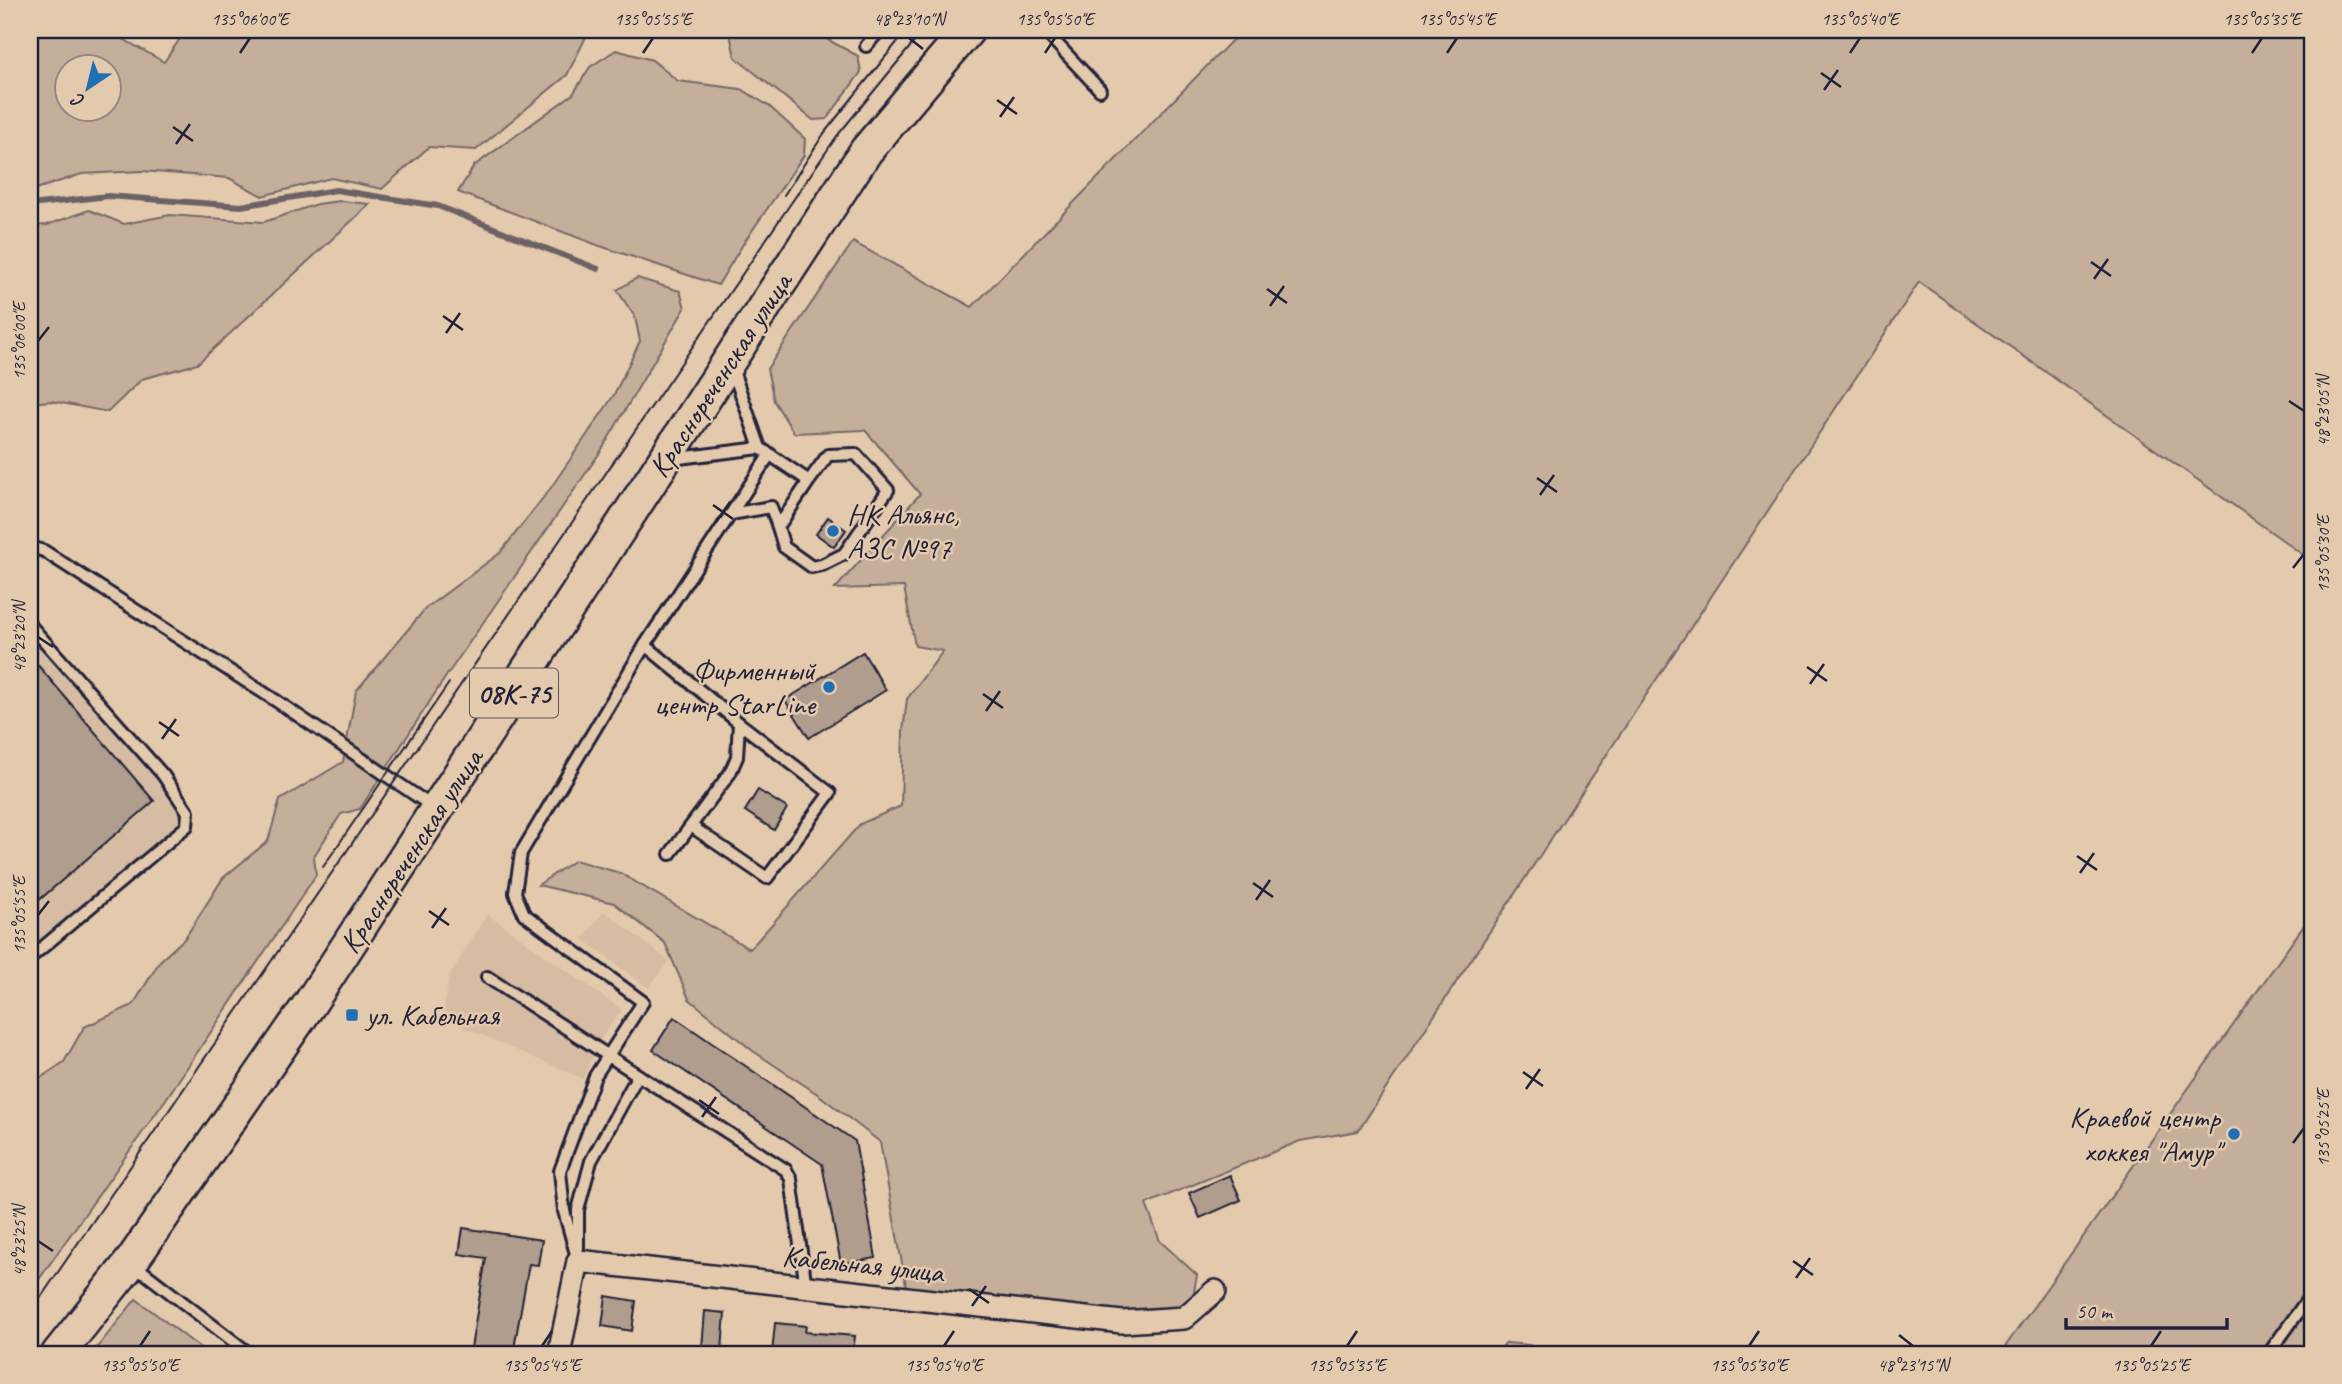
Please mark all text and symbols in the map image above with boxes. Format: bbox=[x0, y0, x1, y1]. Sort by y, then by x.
text: 135°06'00"E bbox=[211, 8, 291, 30]
text: 135°05'55"E bbox=[614, 8, 694, 30]
text: 48°23'10"N bbox=[874, 8, 948, 30]
text: 135°05'50"E bbox=[1016, 8, 1096, 30]
text: 135°05'45"E bbox=[1418, 8, 1498, 30]
text: 135°05'40"E bbox=[1821, 8, 1901, 30]
text: 135°05'35"E bbox=[2223, 8, 2303, 30]
north arrow bbox=[52, 52, 122, 122]
text: С bbox=[66, 87, 90, 114]
street label: Краснореченская улица bbox=[640, 263, 802, 484]
text: 135°06'00"E bbox=[8, 300, 30, 380]
text: 48°23'05"N bbox=[2312, 372, 2334, 446]
place label: НК Альянс, АЗС №97 bbox=[847, 495, 960, 567]
text: 135°05'30"E bbox=[2312, 513, 2334, 593]
marker: НК Альянс, АЗС №97 bbox=[825, 523, 841, 539]
text: 48°23'20"N bbox=[8, 598, 30, 672]
place label: Фирменный центр StarLine bbox=[655, 651, 817, 723]
road number: 08К-75 bbox=[470, 668, 558, 718]
marker: Фирменный центр StarLine bbox=[821, 679, 837, 695]
street label: Краснореченская улица bbox=[331, 739, 493, 960]
text: 135°05'55"E bbox=[8, 874, 30, 954]
place label: ул. Кабельная bbox=[364, 996, 500, 1034]
marker: ул. Кабельная bbox=[344, 1007, 360, 1023]
text: 135°05'25"E bbox=[2312, 1087, 2334, 1167]
place label: Краевой центр хоккея "Амур" bbox=[2069, 1098, 2226, 1170]
marker: Краевой центр хоккея "Амур" bbox=[2226, 1126, 2242, 1142]
text: 48°23'25"N bbox=[8, 1202, 30, 1276]
street label: Кабельная улица bbox=[781, 1237, 947, 1292]
scale bar bbox=[2066, 1286, 2226, 1330]
text: 50 m bbox=[2076, 1298, 2114, 1324]
text: 135°05'50"E bbox=[101, 1354, 181, 1376]
text: 135°05'45"E bbox=[503, 1354, 583, 1376]
text: 135°05'40"E bbox=[905, 1354, 985, 1376]
text: 135°05'35"E bbox=[1308, 1354, 1388, 1376]
text: 135°05'30"E bbox=[1710, 1354, 1790, 1376]
text: 48°23'15"N bbox=[1878, 1354, 1952, 1376]
text: 135°05'25"E bbox=[2112, 1354, 2192, 1376]

